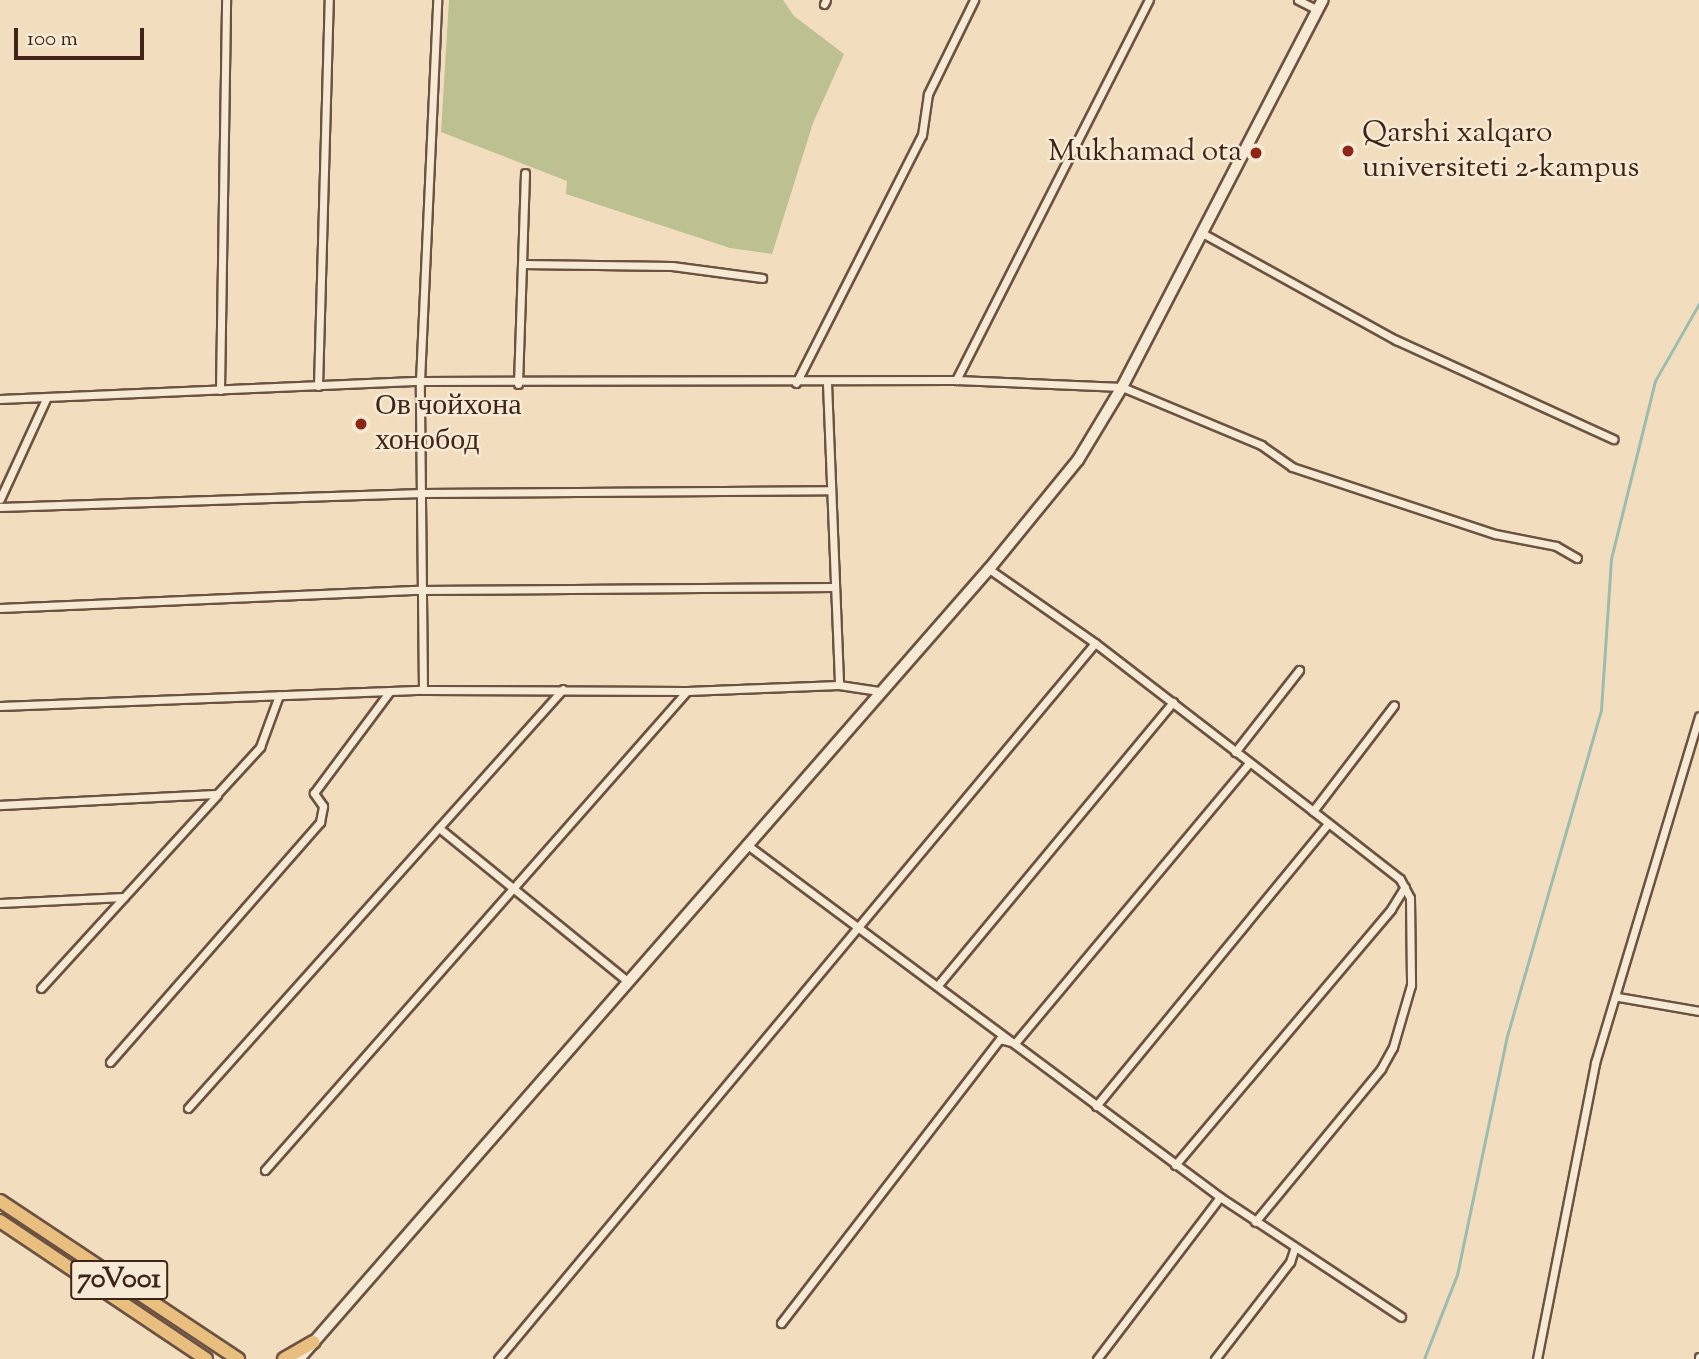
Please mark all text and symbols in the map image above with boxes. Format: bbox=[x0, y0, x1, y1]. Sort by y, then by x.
scale bar bbox=[18, 14, 147, 58]
text: 100 m bbox=[27, 25, 78, 55]
place label: Qarshi xalqaro universiteti 2-kampus bbox=[1362, 116, 1639, 186]
place label: Mukhamad ota bbox=[1048, 135, 1242, 171]
marker: Qarshi xalqaro universiteti 2-kampus bbox=[1340, 143, 1356, 159]
marker: Mukhamad ota bbox=[1248, 145, 1264, 161]
place label: Ов чойхона хонобод bbox=[375, 389, 522, 460]
marker: Ов чойхона хонобод bbox=[353, 416, 369, 432]
road number: 70V001 bbox=[70, 1256, 168, 1304]

